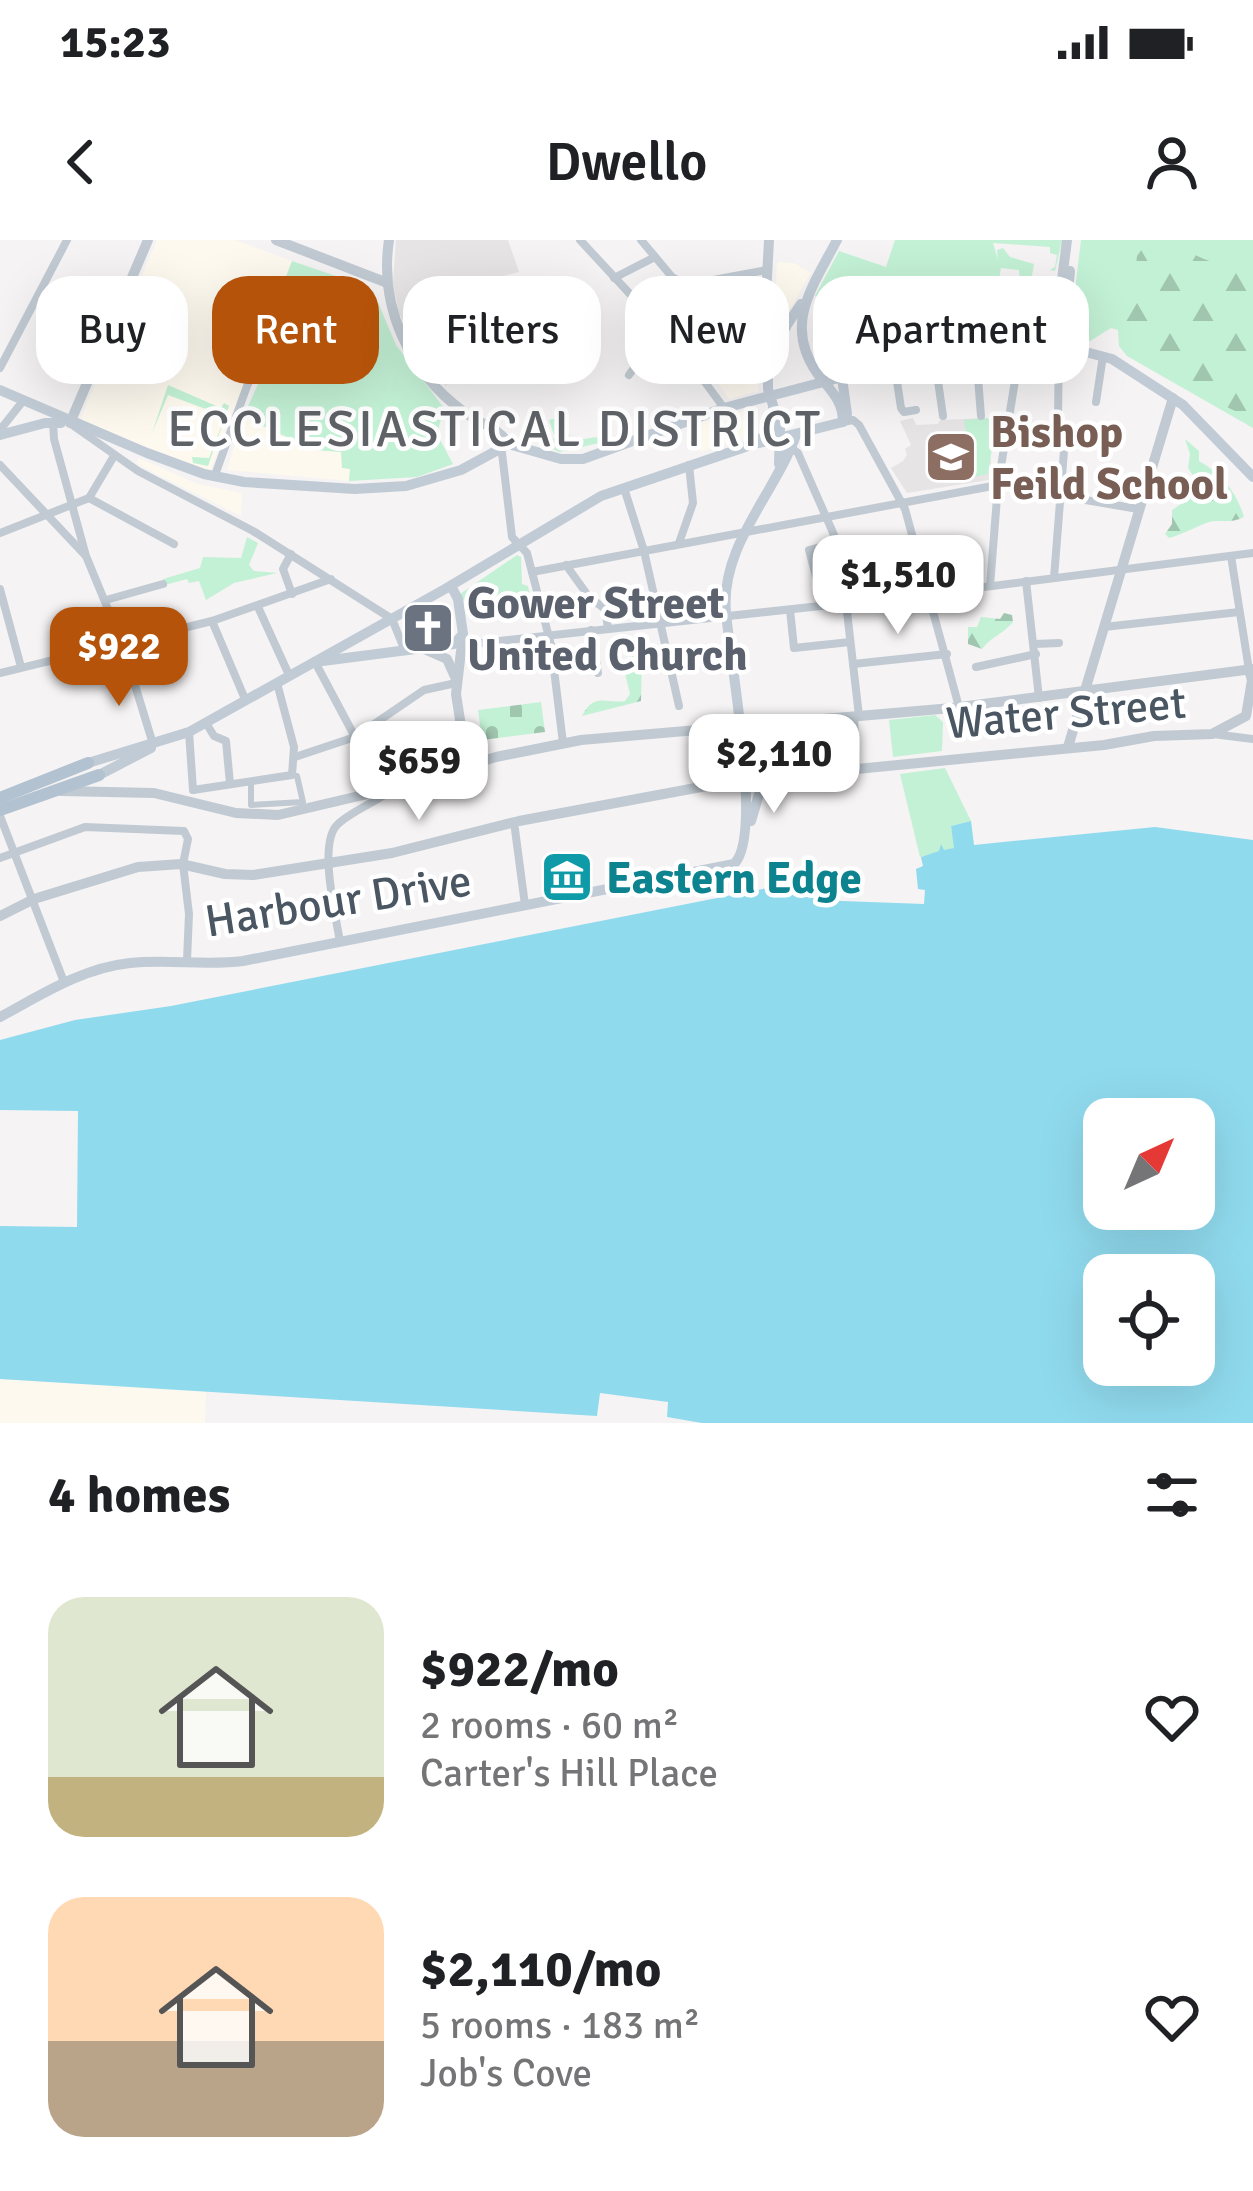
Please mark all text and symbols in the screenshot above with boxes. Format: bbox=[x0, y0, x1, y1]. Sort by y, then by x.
text: 15:23 bbox=[60, 15, 170, 70]
icon: back bbox=[48, 129, 114, 195]
text: Dwello bbox=[546, 129, 707, 196]
icon: person bbox=[1139, 129, 1205, 195]
chip: Buy bbox=[36, 276, 188, 384]
chip: Rent bbox=[212, 276, 379, 384]
chip: Filters bbox=[403, 276, 601, 384]
chip: New bbox=[625, 276, 789, 384]
chip: Apartment bbox=[813, 276, 1089, 384]
district label: ECCLESIASTICAL DISTRICT bbox=[167, 398, 823, 461]
place label: Bishop Feild School bbox=[990, 405, 1228, 512]
school or university icon: Bishop Feild School bbox=[923, 429, 979, 485]
pin: $1,510 bbox=[800, 535, 996, 637]
text: $1,510 bbox=[840, 550, 956, 598]
place label: Gower Street United Church bbox=[467, 576, 748, 683]
church icon: Gower Street United Church bbox=[400, 600, 456, 656]
pin: $922 bbox=[48, 607, 190, 709]
text: $922 bbox=[77, 622, 161, 670]
street label: Water Street bbox=[944, 676, 1188, 751]
pin: $2,110 bbox=[676, 714, 872, 816]
pin: $659 bbox=[348, 721, 490, 823]
text: $2,110 bbox=[716, 729, 832, 777]
text: $659 bbox=[377, 736, 461, 784]
museum icon: Eastern Edge bbox=[539, 849, 595, 905]
place label: Eastern Edge bbox=[606, 851, 862, 906]
street label: Harbour Drive bbox=[201, 853, 475, 950]
north arrow bbox=[1083, 1098, 1215, 1230]
map controls bbox=[1083, 1098, 1215, 1386]
button: locate bbox=[1083, 1254, 1215, 1386]
icon: filters bbox=[1139, 1462, 1205, 1528]
text: 4 homes bbox=[48, 1464, 230, 1527]
text: $922/mo bbox=[420, 1638, 619, 1701]
icon: home bbox=[144, 1645, 288, 1789]
icon: heart bbox=[1139, 1684, 1205, 1750]
text: 2 rooms · 60 m² bbox=[420, 1701, 679, 1749]
text: Carter's Hill Place bbox=[420, 1749, 718, 1797]
text: $2,110/mo bbox=[420, 1938, 661, 2001]
icon: home bbox=[144, 1945, 288, 2089]
icon: heart bbox=[1139, 1984, 1205, 2050]
text: 5 rooms · 183 m² bbox=[420, 2001, 700, 2049]
text: Job's Cove bbox=[420, 2049, 592, 2097]

